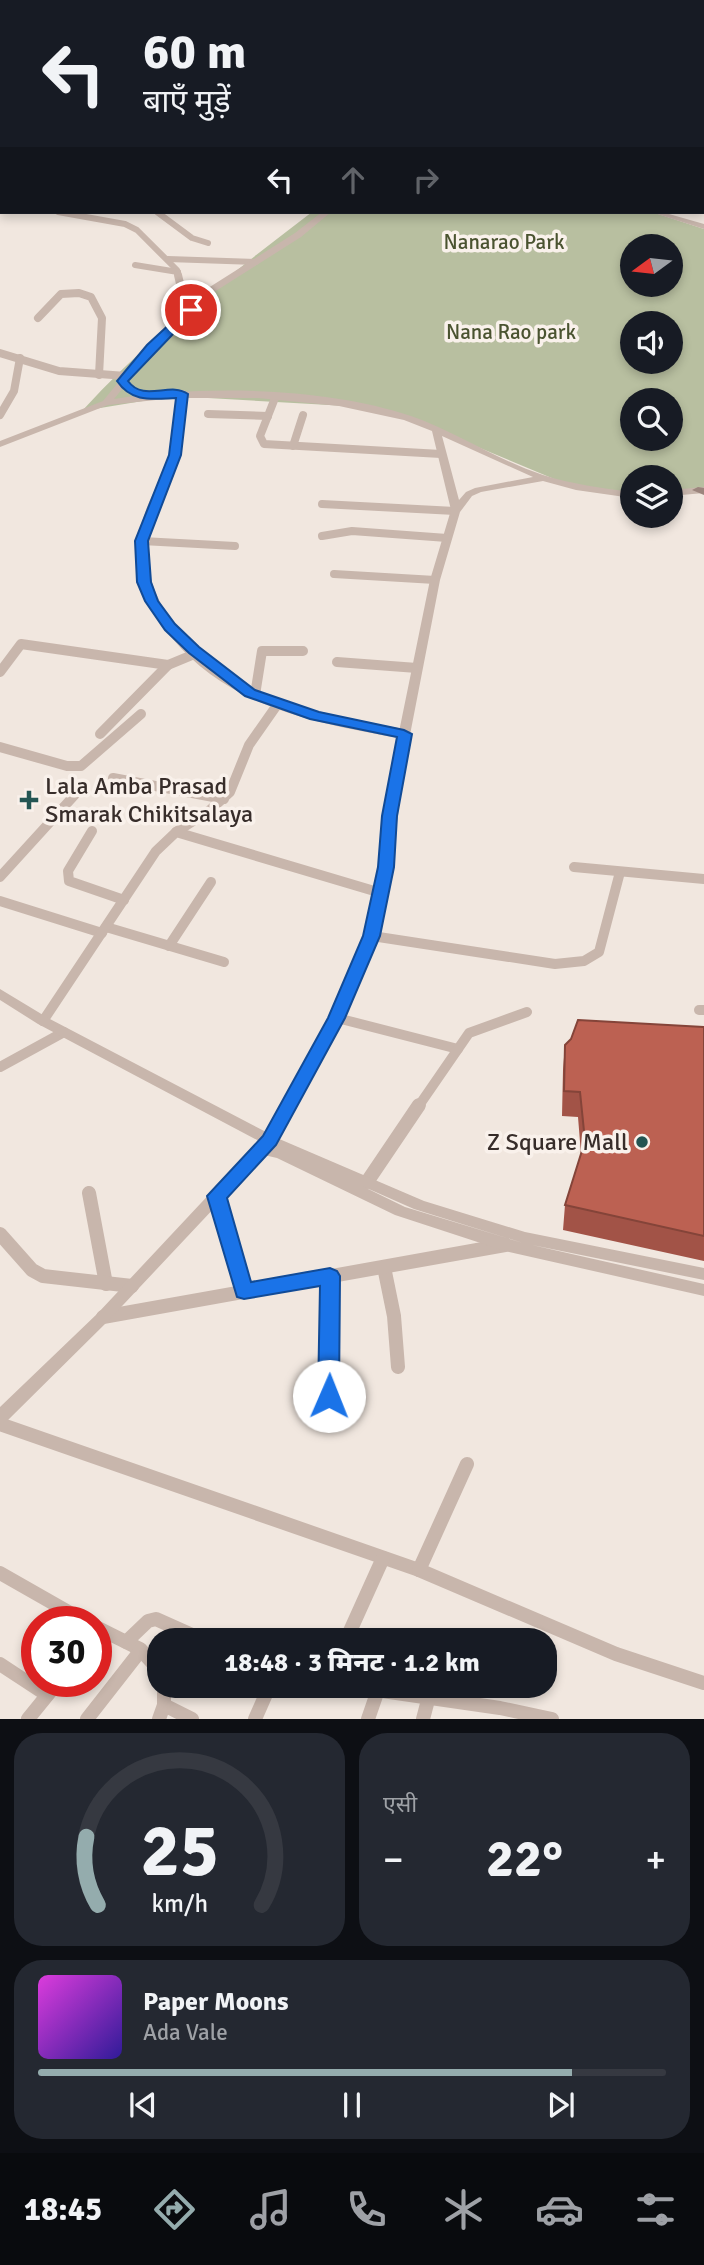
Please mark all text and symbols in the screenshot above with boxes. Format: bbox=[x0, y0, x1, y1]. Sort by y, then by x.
text: 60 m bbox=[143, 22, 246, 82]
icon: left bbox=[28, 28, 119, 119]
text: बाएँ मुड़ें bbox=[143, 82, 231, 121]
icon: left bbox=[261, 161, 299, 199]
icon: ahead bbox=[334, 161, 372, 199]
icon: right bbox=[407, 161, 445, 199]
park label: Nanarao Park bbox=[443, 229, 565, 255]
north arrow bbox=[620, 234, 682, 298]
map controls bbox=[620, 234, 683, 528]
pin bbox=[161, 280, 221, 340]
icon: arrive bbox=[172, 291, 210, 329]
button: sound bbox=[620, 311, 683, 374]
park label: Nana Rao park bbox=[446, 319, 577, 345]
button: search bbox=[620, 388, 683, 451]
button: layers bbox=[620, 465, 683, 528]
place label: Lala Amba Prasad Smarak Chikitsalaya bbox=[45, 771, 253, 829]
marker: Lala Amba Prasad Smarak Chikitsalaya bbox=[19, 790, 39, 810]
place label: Z Square Mall bbox=[487, 1127, 628, 1157]
marker: Z Square Mall bbox=[634, 1134, 650, 1150]
position arrow bbox=[292, 1359, 366, 1433]
speed limit sign: 30 bbox=[21, 1606, 112, 1697]
text: 18:48 · 3 मिनट · 1.2 km bbox=[224, 1647, 480, 1679]
text: एसी bbox=[383, 1790, 417, 1819]
text: 25 bbox=[140, 1808, 219, 1897]
text: 22° bbox=[486, 1827, 563, 1891]
text: − bbox=[383, 1836, 404, 1883]
text: + bbox=[645, 1836, 666, 1883]
text: km/h bbox=[151, 1888, 208, 1919]
text: Paper Moons bbox=[143, 1986, 289, 2018]
text: Ada Vale bbox=[143, 2018, 228, 2047]
icon: previous bbox=[124, 2086, 162, 2124]
icon: pause bbox=[333, 2086, 371, 2124]
icon: next bbox=[542, 2086, 580, 2124]
icon: directions bbox=[150, 2185, 199, 2234]
icon: music bbox=[246, 2185, 295, 2234]
icon: phone bbox=[342, 2185, 391, 2234]
icon: climate bbox=[439, 2185, 488, 2234]
icon: car bbox=[535, 2185, 584, 2234]
icon: filters bbox=[631, 2185, 680, 2234]
text: 18:45 bbox=[24, 2190, 102, 2229]

